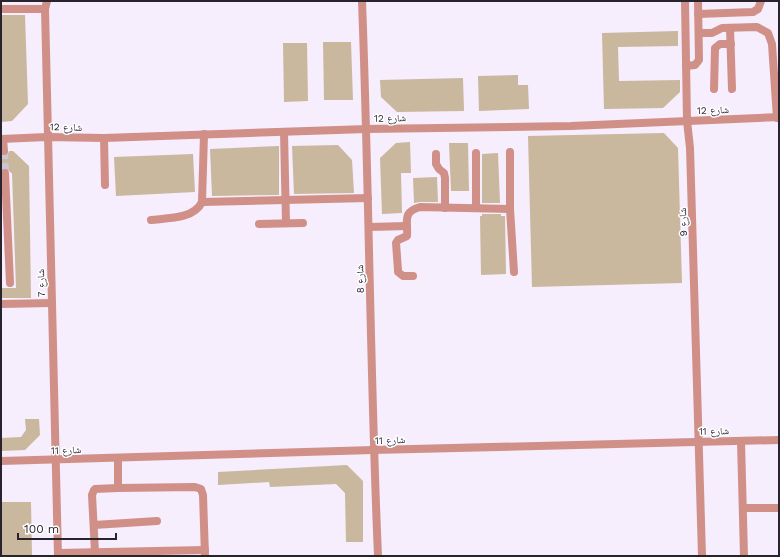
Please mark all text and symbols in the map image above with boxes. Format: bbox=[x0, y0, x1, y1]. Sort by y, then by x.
street label: شارع 12 bbox=[697, 104, 730, 117]
street label: شارع 12 bbox=[374, 112, 407, 125]
street label: شارع 12 bbox=[50, 121, 83, 134]
street label: شارع 9 bbox=[677, 207, 690, 236]
street label: شارع 8 bbox=[354, 264, 367, 293]
street label: شارع 7 bbox=[35, 268, 48, 297]
street label: شارع 11 bbox=[699, 425, 730, 438]
street label: شارع 11 bbox=[375, 434, 406, 447]
street label: شارع 11 bbox=[51, 444, 82, 457]
scale bar bbox=[18, 515, 116, 541]
text: 100 m bbox=[24, 522, 59, 536]

